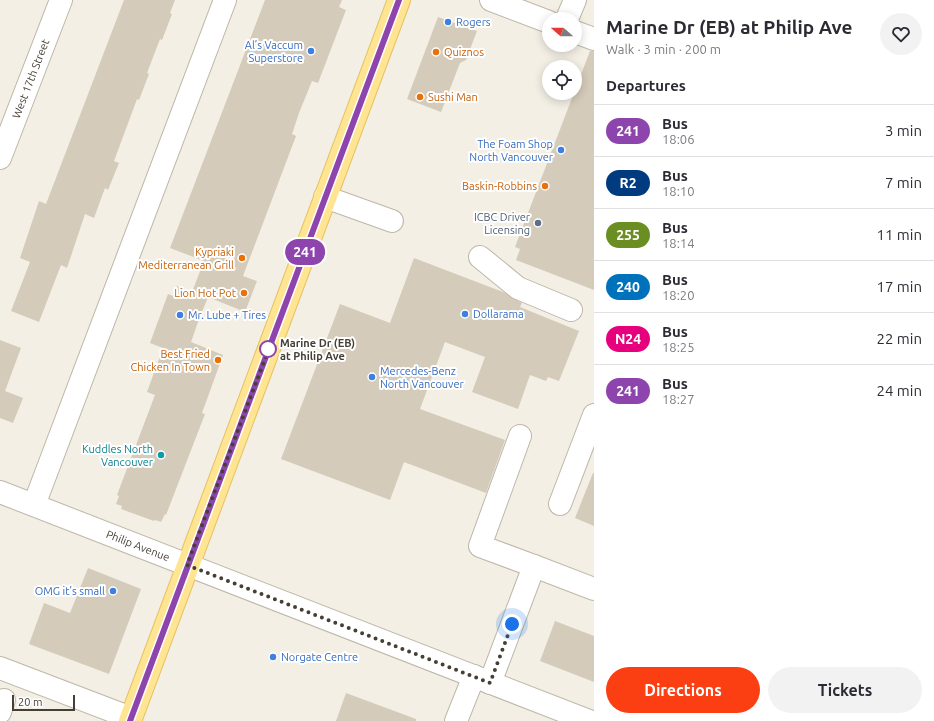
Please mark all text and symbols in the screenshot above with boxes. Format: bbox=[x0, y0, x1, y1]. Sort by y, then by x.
north arrow bbox=[542, 12, 582, 52]
map controls bbox=[542, 12, 582, 100]
button: heart bbox=[880, 13, 922, 55]
place label: Rogers bbox=[456, 16, 491, 28]
text: Marine Dr (EB) at Philip Ave bbox=[606, 16, 852, 38]
marker: Rogers bbox=[443, 17, 453, 27]
street label: West 17th Street bbox=[10, 37, 52, 120]
place label: Al’s Vaccum Superstore bbox=[245, 39, 303, 64]
text: Walk · 3 min · 200 m bbox=[606, 42, 721, 56]
marker: Al’s Vaccum Superstore bbox=[306, 46, 316, 56]
place label: Quiznos bbox=[444, 46, 484, 58]
marker: Quiznos bbox=[431, 47, 441, 57]
button: locate bbox=[542, 60, 582, 100]
text: Departures bbox=[606, 77, 686, 94]
place label: Sushi Man bbox=[428, 91, 478, 103]
marker: Sushi Man bbox=[415, 92, 425, 102]
text: Bus bbox=[662, 115, 688, 132]
text: 3 min bbox=[885, 122, 922, 139]
text: 241 bbox=[616, 123, 640, 139]
text: 18:06 bbox=[662, 132, 695, 146]
place label: The Foam Shop North Vancouver bbox=[469, 138, 554, 163]
marker: The Foam Shop North Vancouver bbox=[556, 145, 566, 155]
text: Bus bbox=[662, 167, 688, 184]
text: 7 min bbox=[885, 174, 922, 191]
text: R2 bbox=[619, 175, 637, 191]
place label: Baskin-Robbins bbox=[462, 180, 537, 192]
marker: Baskin-Robbins bbox=[540, 181, 550, 191]
text: 18:10 bbox=[662, 184, 695, 198]
place label: ICBC Driver Licensing bbox=[474, 211, 531, 236]
marker: ICBC Driver Licensing bbox=[533, 218, 543, 228]
text: Bus bbox=[662, 219, 688, 236]
text: 11 min bbox=[876, 226, 922, 243]
text: 255 bbox=[616, 227, 640, 243]
text: 18:14 bbox=[662, 236, 695, 250]
line badge: 241 bbox=[282, 239, 328, 265]
text: 241 bbox=[293, 244, 317, 260]
place label: Kypriaki Mediterranean Grill bbox=[138, 246, 234, 271]
marker: Kypriaki Mediterranean Grill bbox=[237, 253, 247, 263]
text: Bus bbox=[662, 271, 688, 288]
text: 17 min bbox=[876, 278, 922, 295]
text: 240 bbox=[616, 279, 640, 295]
place label: Lion Hot Pot bbox=[174, 287, 237, 299]
marker: Lion Hot Pot bbox=[239, 288, 249, 298]
text: 18:20 bbox=[662, 288, 695, 302]
place label: Dollarama bbox=[473, 308, 524, 320]
place label: Mr. Lube + Tires bbox=[188, 309, 266, 321]
marker: Dollarama bbox=[460, 309, 470, 319]
marker: Mr. Lube + Tires bbox=[175, 310, 185, 320]
text: Bus bbox=[662, 323, 688, 340]
text: 22 min bbox=[876, 330, 922, 347]
text: N24 bbox=[615, 331, 641, 347]
place label: Marine Dr (EB) at Philip Ave bbox=[280, 337, 355, 362]
marker: Marine Dr (EB) at Philip Ave bbox=[259, 340, 277, 358]
text: 18:25 bbox=[662, 340, 695, 354]
place label: Best Fried Chicken In Town bbox=[131, 348, 210, 373]
marker: Best Fried Chicken In Town bbox=[213, 355, 223, 365]
place label: Mercedes-Benz North Vancouver bbox=[380, 365, 465, 390]
marker: Mercedes-Benz North Vancouver bbox=[367, 372, 377, 382]
text: Bus bbox=[662, 375, 688, 392]
text: 24 min bbox=[876, 382, 922, 399]
text: 241 bbox=[616, 383, 640, 399]
text: 18:27 bbox=[662, 392, 695, 406]
place label: Kuddles North Vancouver bbox=[82, 443, 154, 468]
marker: Kuddles North Vancouver bbox=[156, 450, 166, 460]
street label: Philip Avenue bbox=[104, 528, 171, 563]
place label: OMG it’s small bbox=[35, 585, 105, 597]
marker: OMG it’s small bbox=[108, 586, 118, 596]
your location bbox=[502, 614, 522, 634]
place label: Norgate Centre bbox=[281, 651, 358, 663]
marker: Norgate Centre bbox=[268, 652, 278, 662]
button: Directions bbox=[606, 667, 760, 713]
button: Tickets bbox=[768, 667, 922, 713]
scale bar bbox=[12, 693, 75, 712]
text: 20 m bbox=[18, 696, 42, 708]

